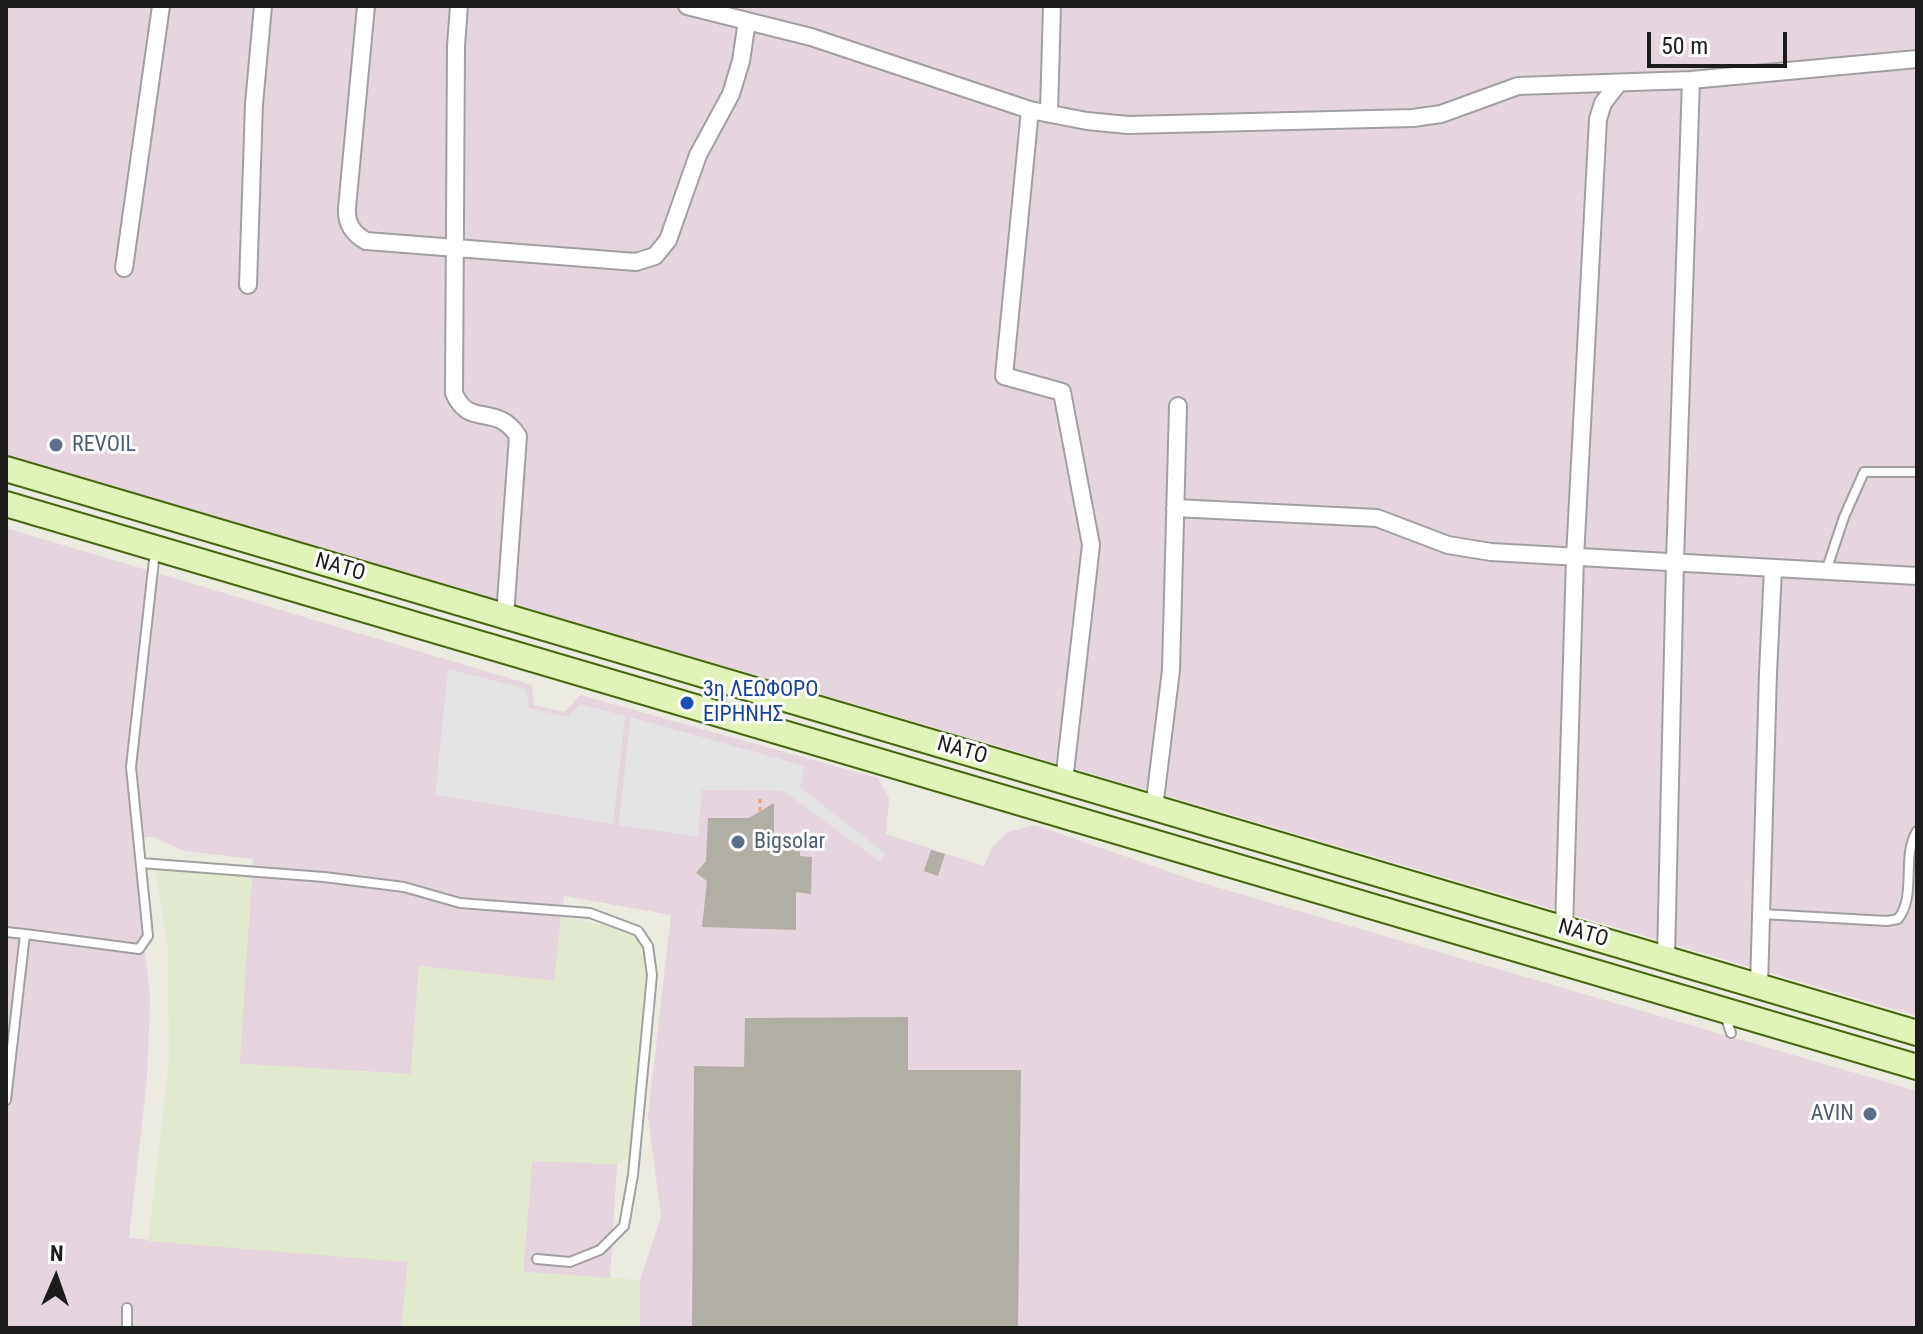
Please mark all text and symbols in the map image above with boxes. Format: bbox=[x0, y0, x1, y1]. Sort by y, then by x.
scale bar bbox=[1651, 16, 1791, 66]
text: 50 m bbox=[1661, 32, 1708, 60]
place label: REVOIL bbox=[72, 432, 136, 458]
marker: REVOIL bbox=[47, 436, 65, 454]
street label: ΝΑΤΟ bbox=[312, 548, 368, 588]
place label: 3η ΛΕΩΦΟΡΟ ΕΙΡΗΝΗΣ bbox=[703, 677, 819, 728]
marker: 3η ΛΕΩΦΟΡΟ ΕΙΡΗΝΗΣ bbox=[678, 694, 696, 712]
street label: ΝΑΤΟ bbox=[934, 731, 990, 771]
place label: Bigsolar bbox=[754, 829, 825, 855]
marker: Bigsolar bbox=[729, 833, 747, 851]
street label: ΝΑΤΟ bbox=[1555, 914, 1611, 954]
place label: AVIN bbox=[1811, 1101, 1854, 1127]
marker: AVIN bbox=[1861, 1105, 1879, 1123]
north arrow bbox=[16, 1238, 96, 1318]
text: N bbox=[50, 1241, 64, 1266]

